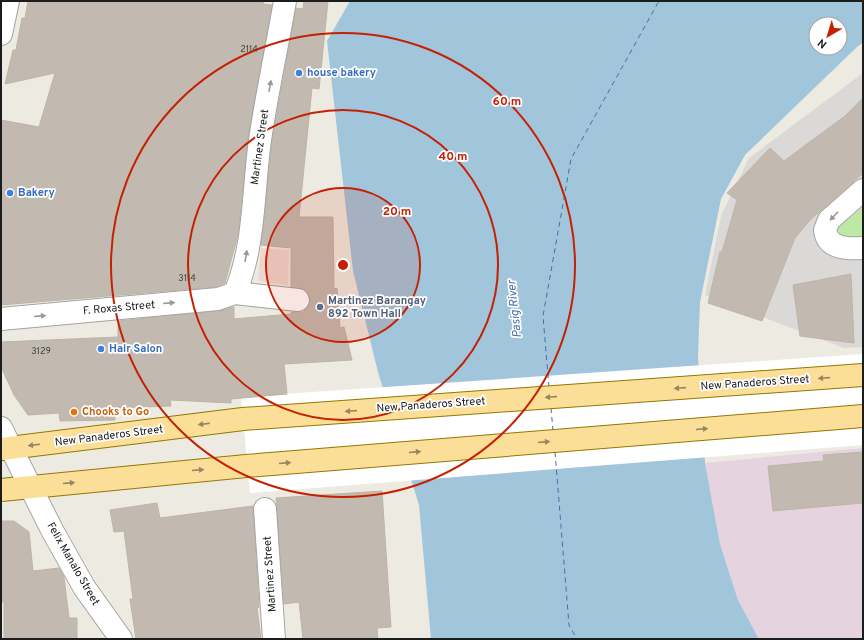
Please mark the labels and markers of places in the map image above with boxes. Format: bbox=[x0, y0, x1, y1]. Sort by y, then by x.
place label: house bakery bbox=[307, 66, 376, 80]
marker: house bakery bbox=[294, 68, 304, 78]
place label: Bakery bbox=[18, 186, 55, 200]
marker: Bakery bbox=[5, 188, 15, 198]
centre of rings bbox=[336, 258, 350, 272]
place label: Martinez Barangay 892 Town Hall bbox=[328, 294, 426, 321]
marker: Martinez Barangay 892 Town Hall bbox=[315, 302, 325, 312]
place label: Hair Salon bbox=[109, 342, 162, 356]
marker: Hair Salon bbox=[96, 344, 106, 354]
place label: Chooks to Go bbox=[82, 405, 149, 419]
marker: Chooks to Go bbox=[69, 407, 79, 417]

